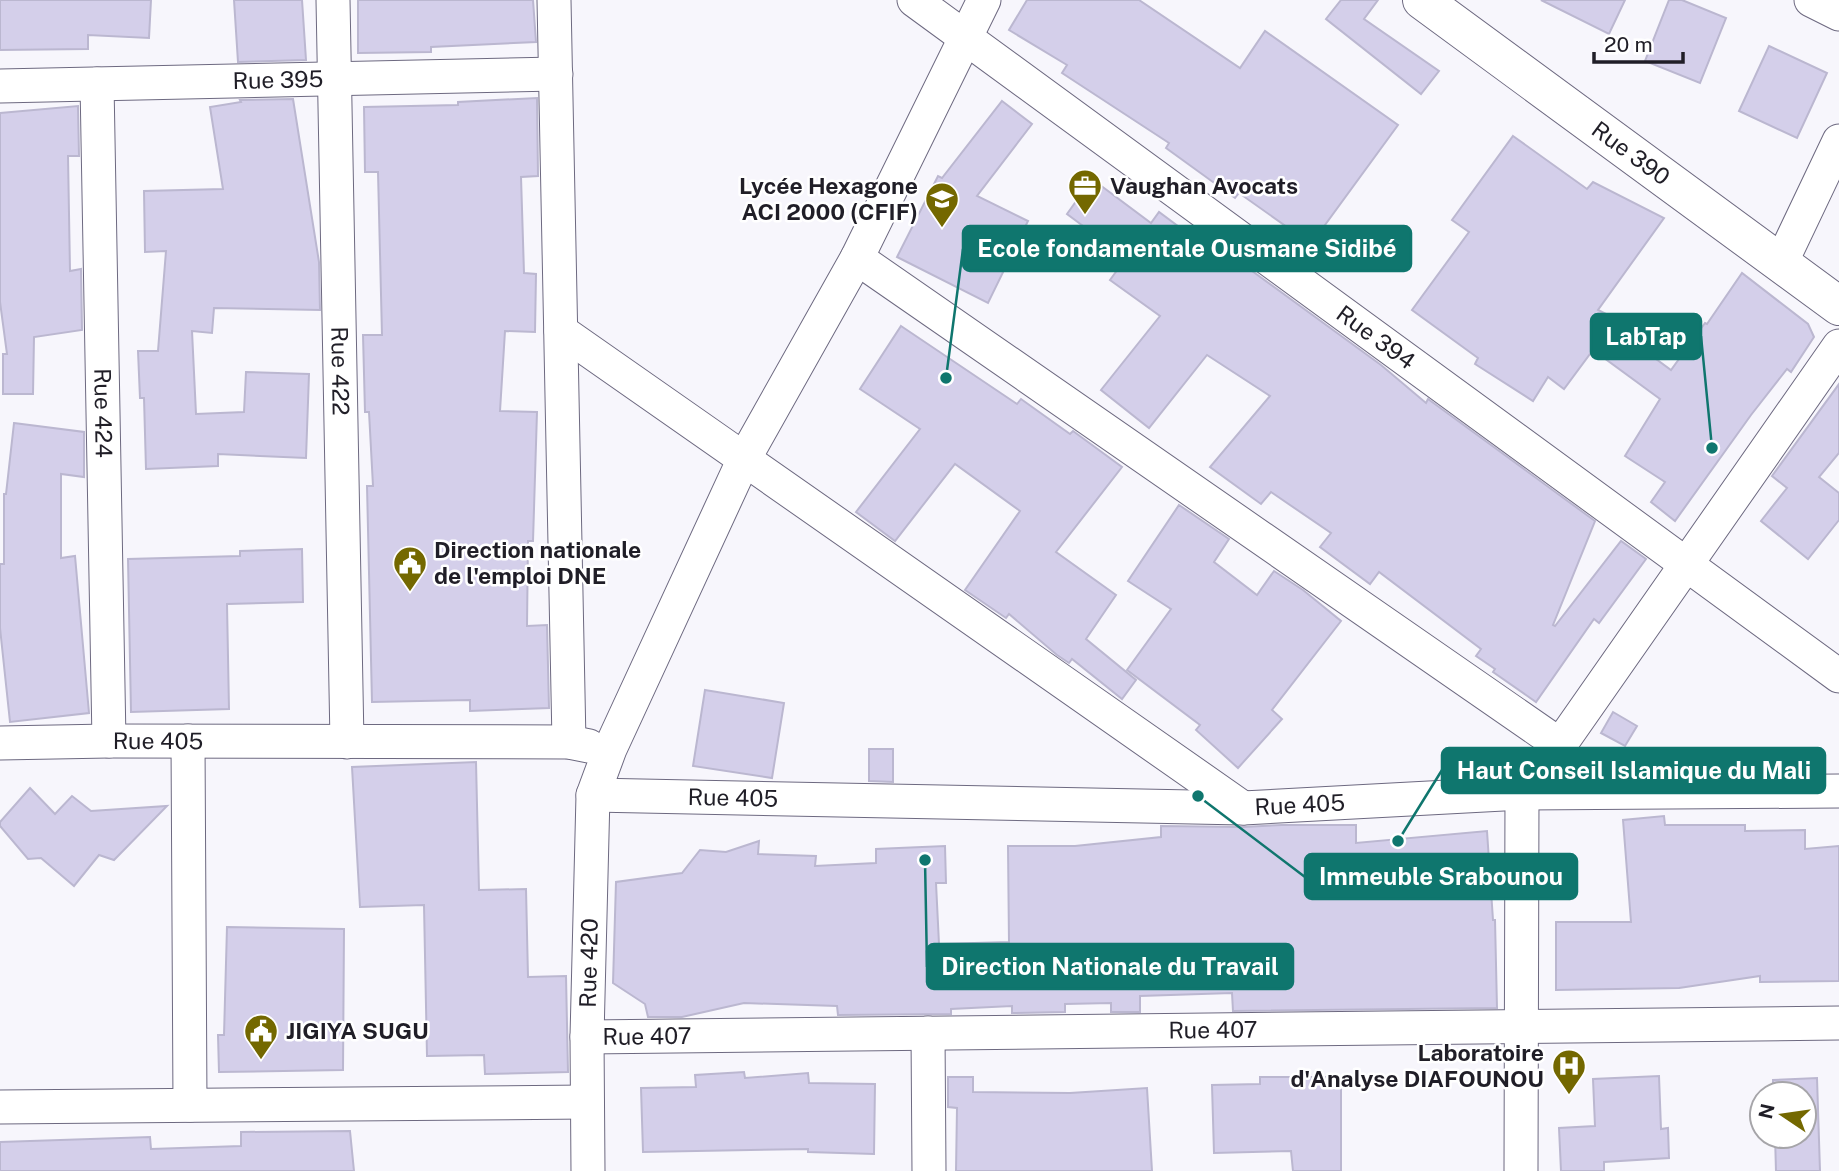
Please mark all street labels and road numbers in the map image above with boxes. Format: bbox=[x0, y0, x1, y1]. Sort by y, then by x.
street label: Rue 395 bbox=[232, 65, 324, 94]
street label: Rue 390 bbox=[1587, 115, 1675, 190]
street label: Rue 394 bbox=[1332, 300, 1421, 375]
street label: Rue 422 bbox=[326, 326, 355, 416]
street label: Rue 424 bbox=[89, 368, 118, 458]
street label: Rue 405 bbox=[113, 727, 203, 754]
street label: Rue 405 bbox=[687, 783, 778, 812]
street label: Rue 405 bbox=[1254, 789, 1346, 820]
street label: Rue 420 bbox=[574, 918, 603, 1008]
street label: Rue 407 bbox=[1168, 1016, 1258, 1043]
street label: Rue 407 bbox=[602, 1022, 692, 1050]

